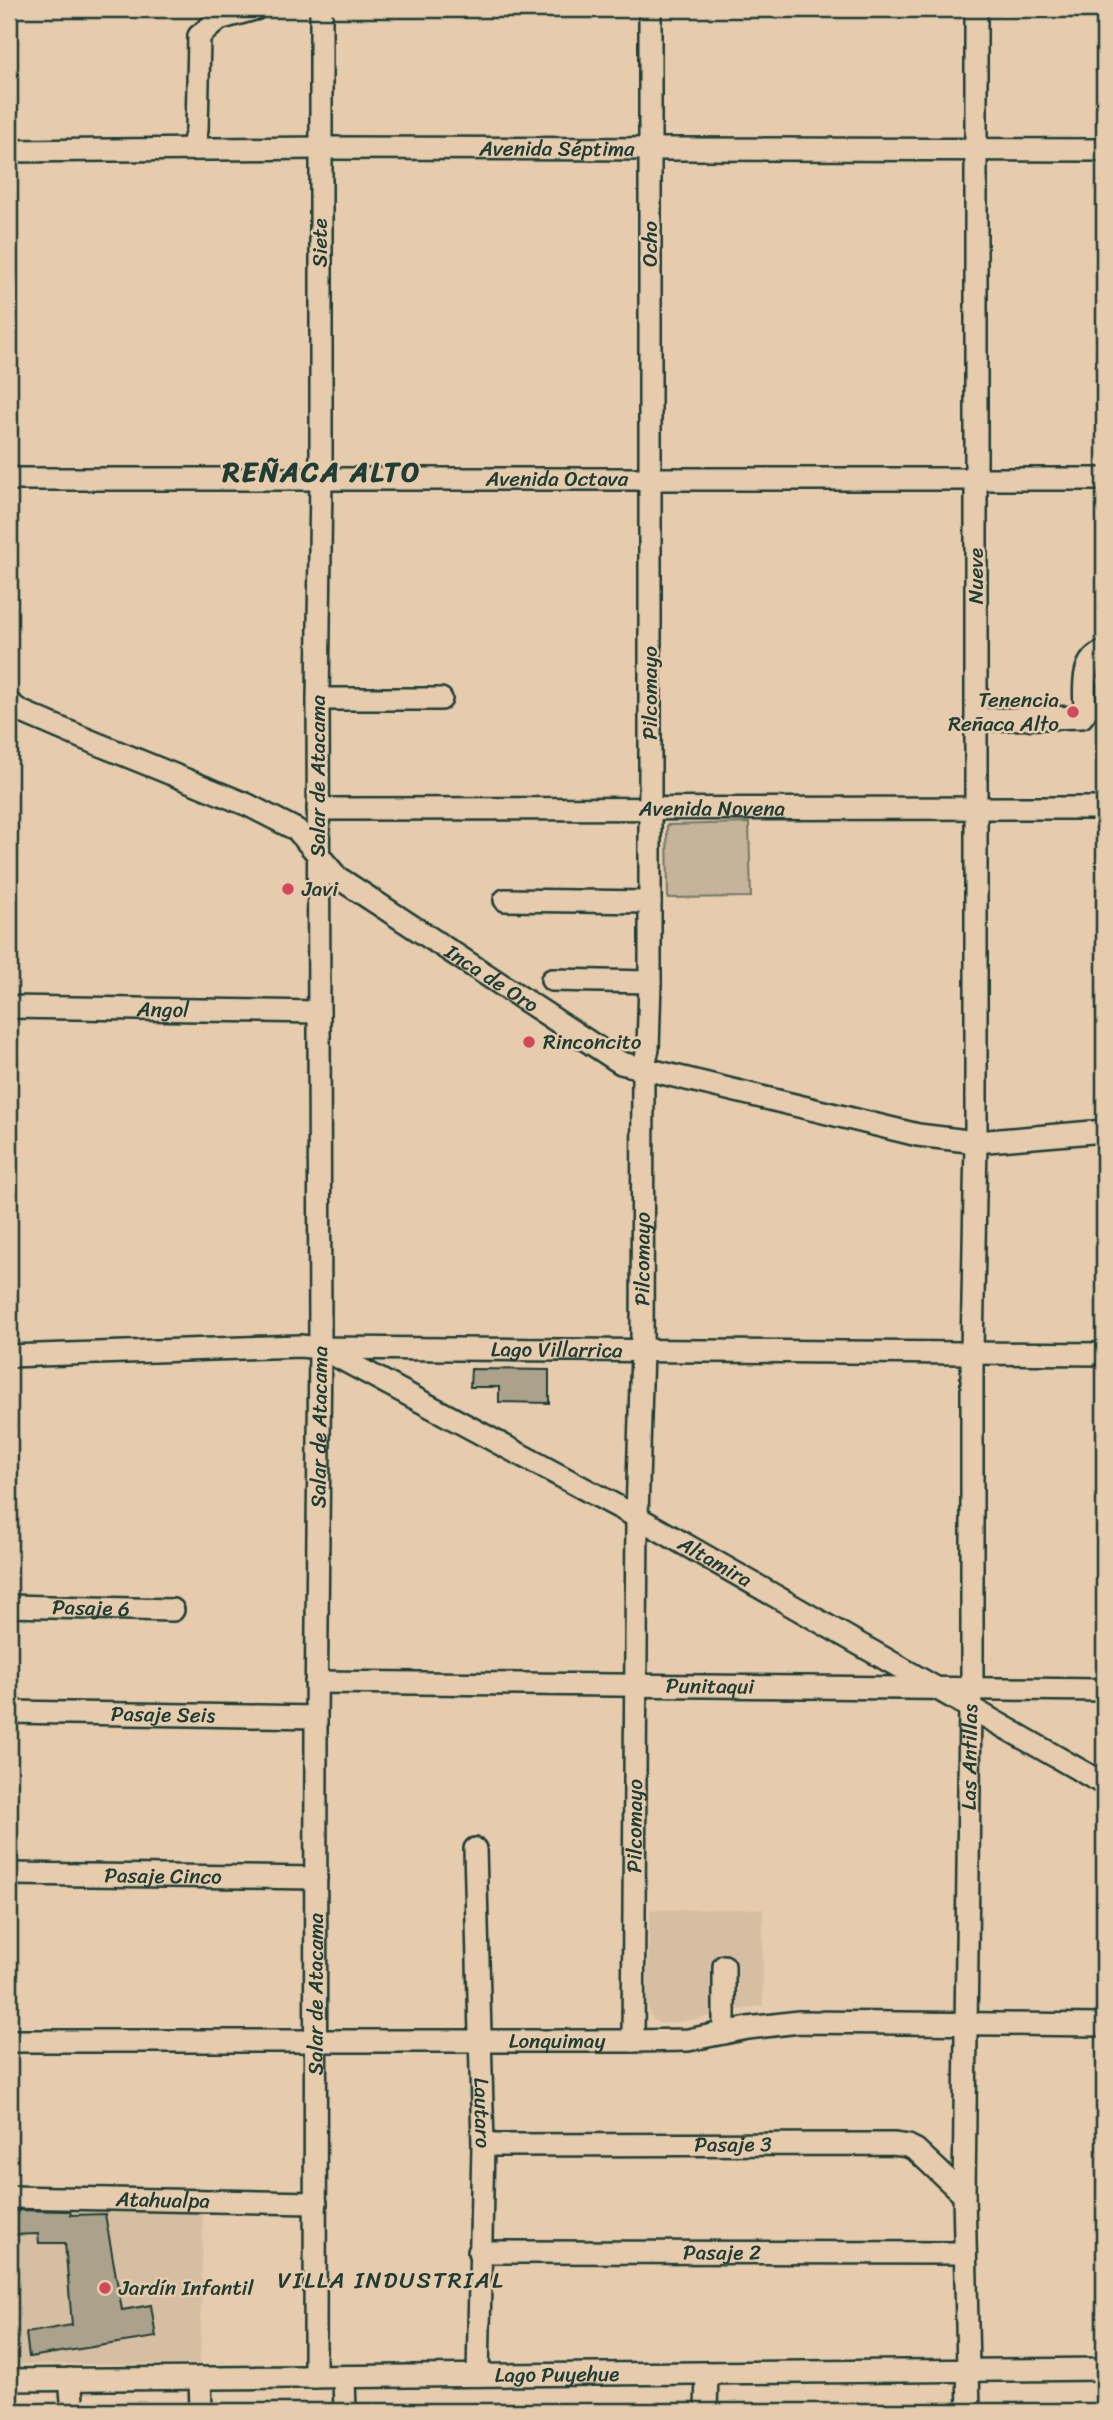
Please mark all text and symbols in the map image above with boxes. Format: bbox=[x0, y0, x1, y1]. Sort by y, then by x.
street label: Avenida Séptima bbox=[478, 129, 635, 168]
street label: Siete bbox=[301, 218, 339, 268]
street label: Ocho bbox=[631, 221, 669, 267]
district label: REÑACA ALTO bbox=[222, 447, 421, 496]
street label: Avenida Octava bbox=[485, 460, 629, 498]
street label: Nueve bbox=[957, 548, 995, 604]
street label: Pilcomayo bbox=[631, 646, 669, 740]
place label: Tenencia Reñaca Alto bbox=[948, 681, 1059, 743]
street label: Salar de Atacama bbox=[299, 694, 337, 857]
marker: Tenencia Reñaca Alto bbox=[1065, 704, 1081, 720]
street label: Avenida Novena bbox=[638, 789, 786, 828]
place label: Javi bbox=[301, 870, 339, 908]
marker: Javi bbox=[280, 881, 296, 897]
street label: Inca de Oro bbox=[436, 933, 547, 1023]
street label: Angol bbox=[135, 990, 190, 1029]
place label: Rinconcito bbox=[543, 1023, 642, 1061]
marker: Rinconcito bbox=[521, 1034, 537, 1050]
street label: Pilcomayo bbox=[623, 1212, 661, 1306]
street label: Lago Villarrica bbox=[491, 1330, 623, 1369]
street label: Salar de Atacama bbox=[299, 1345, 339, 1508]
street label: Altamira bbox=[670, 1525, 760, 1598]
street label: Pasaje 6 bbox=[52, 1588, 130, 1628]
street label: Punitaqui bbox=[666, 1667, 755, 1705]
street label: Pasaje Seis bbox=[110, 1695, 216, 1734]
street label: Las Antillas bbox=[950, 1704, 989, 1810]
street label: Pilcomayo bbox=[615, 1779, 654, 1873]
street label: Pasaje Cinco bbox=[104, 1856, 222, 1896]
street label: Salar de Atacama bbox=[296, 1912, 335, 2075]
street label: Lonquimay bbox=[509, 2022, 605, 2060]
street label: Lautaro bbox=[462, 2077, 502, 2149]
street label: Pasaje 3 bbox=[694, 2125, 772, 2163]
street label: Atahualpa bbox=[115, 2180, 211, 2220]
street label: Pasaje 2 bbox=[683, 2233, 761, 2272]
district label: VILLA INDUSTRIAL bbox=[277, 2260, 505, 2301]
place label: Jardín Infantil bbox=[118, 2269, 254, 2307]
marker: Jardín Infantil bbox=[97, 2280, 113, 2296]
street label: Lago Puyehue bbox=[494, 2355, 620, 2394]

